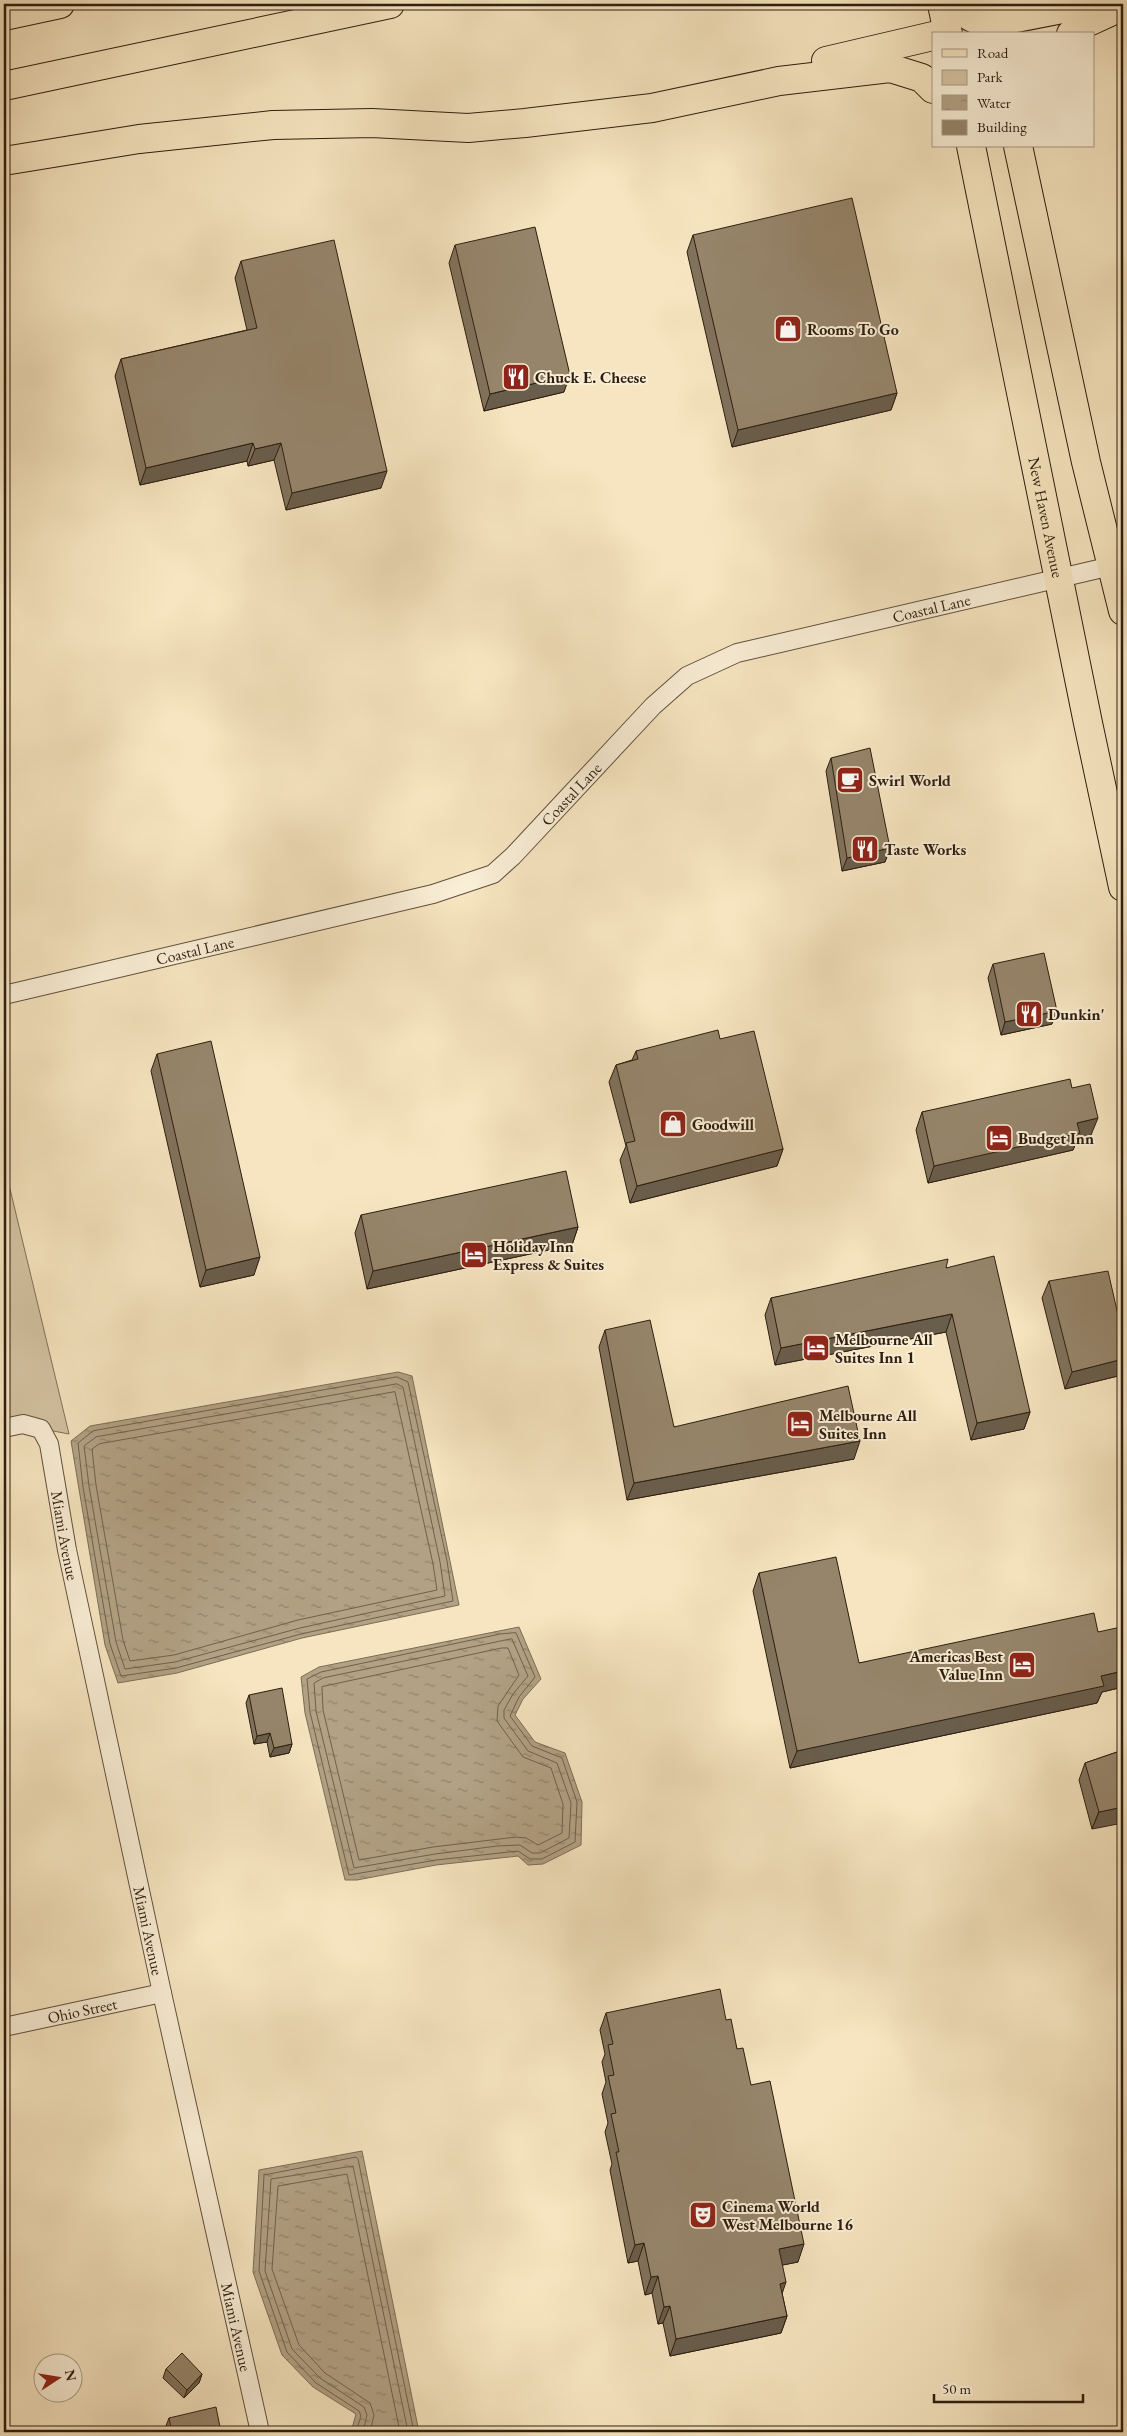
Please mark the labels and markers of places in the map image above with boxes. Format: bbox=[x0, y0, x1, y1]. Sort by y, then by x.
shop icon: Rooms To Go bbox=[773, 314, 803, 344]
place label: Rooms To Go bbox=[807, 319, 899, 340]
restaurant icon: Chuck E. Cheese bbox=[501, 362, 531, 392]
place label: Chuck E. Cheese bbox=[535, 367, 646, 388]
cafe icon: Swirl World bbox=[835, 765, 865, 795]
place label: Swirl World bbox=[869, 770, 951, 791]
restaurant icon: Taste Works bbox=[850, 834, 880, 864]
place label: Taste Works bbox=[884, 839, 967, 860]
restaurant icon: Dunkin' bbox=[1014, 999, 1044, 1029]
place label: Dunkin' bbox=[1048, 1004, 1104, 1025]
shop icon: Goodwill bbox=[658, 1109, 688, 1139]
place label: Goodwill bbox=[692, 1114, 754, 1135]
hotel icon: Budget Inn bbox=[984, 1123, 1014, 1153]
place label: Budget Inn bbox=[1018, 1128, 1094, 1149]
place label: Holiday Inn Express & Suites bbox=[493, 1236, 604, 1275]
hotel icon: Holiday Inn Express & Suites bbox=[459, 1240, 489, 1270]
place label: Melbourne All Suites Inn 1 bbox=[835, 1329, 933, 1368]
hotel icon: Melbourne All Suites Inn 1 bbox=[801, 1333, 831, 1363]
place label: Melbourne All Suites Inn bbox=[819, 1405, 917, 1444]
hotel icon: Melbourne All Suites Inn bbox=[785, 1409, 815, 1439]
place label: Americas Best Value Inn bbox=[908, 1646, 1003, 1685]
hotel icon: Americas Best Value Inn bbox=[1007, 1650, 1037, 1680]
place label: Cinema World West Melbourne 16 bbox=[722, 2196, 853, 2235]
theatre icon: Cinema World West Melbourne 16 bbox=[688, 2200, 718, 2230]

